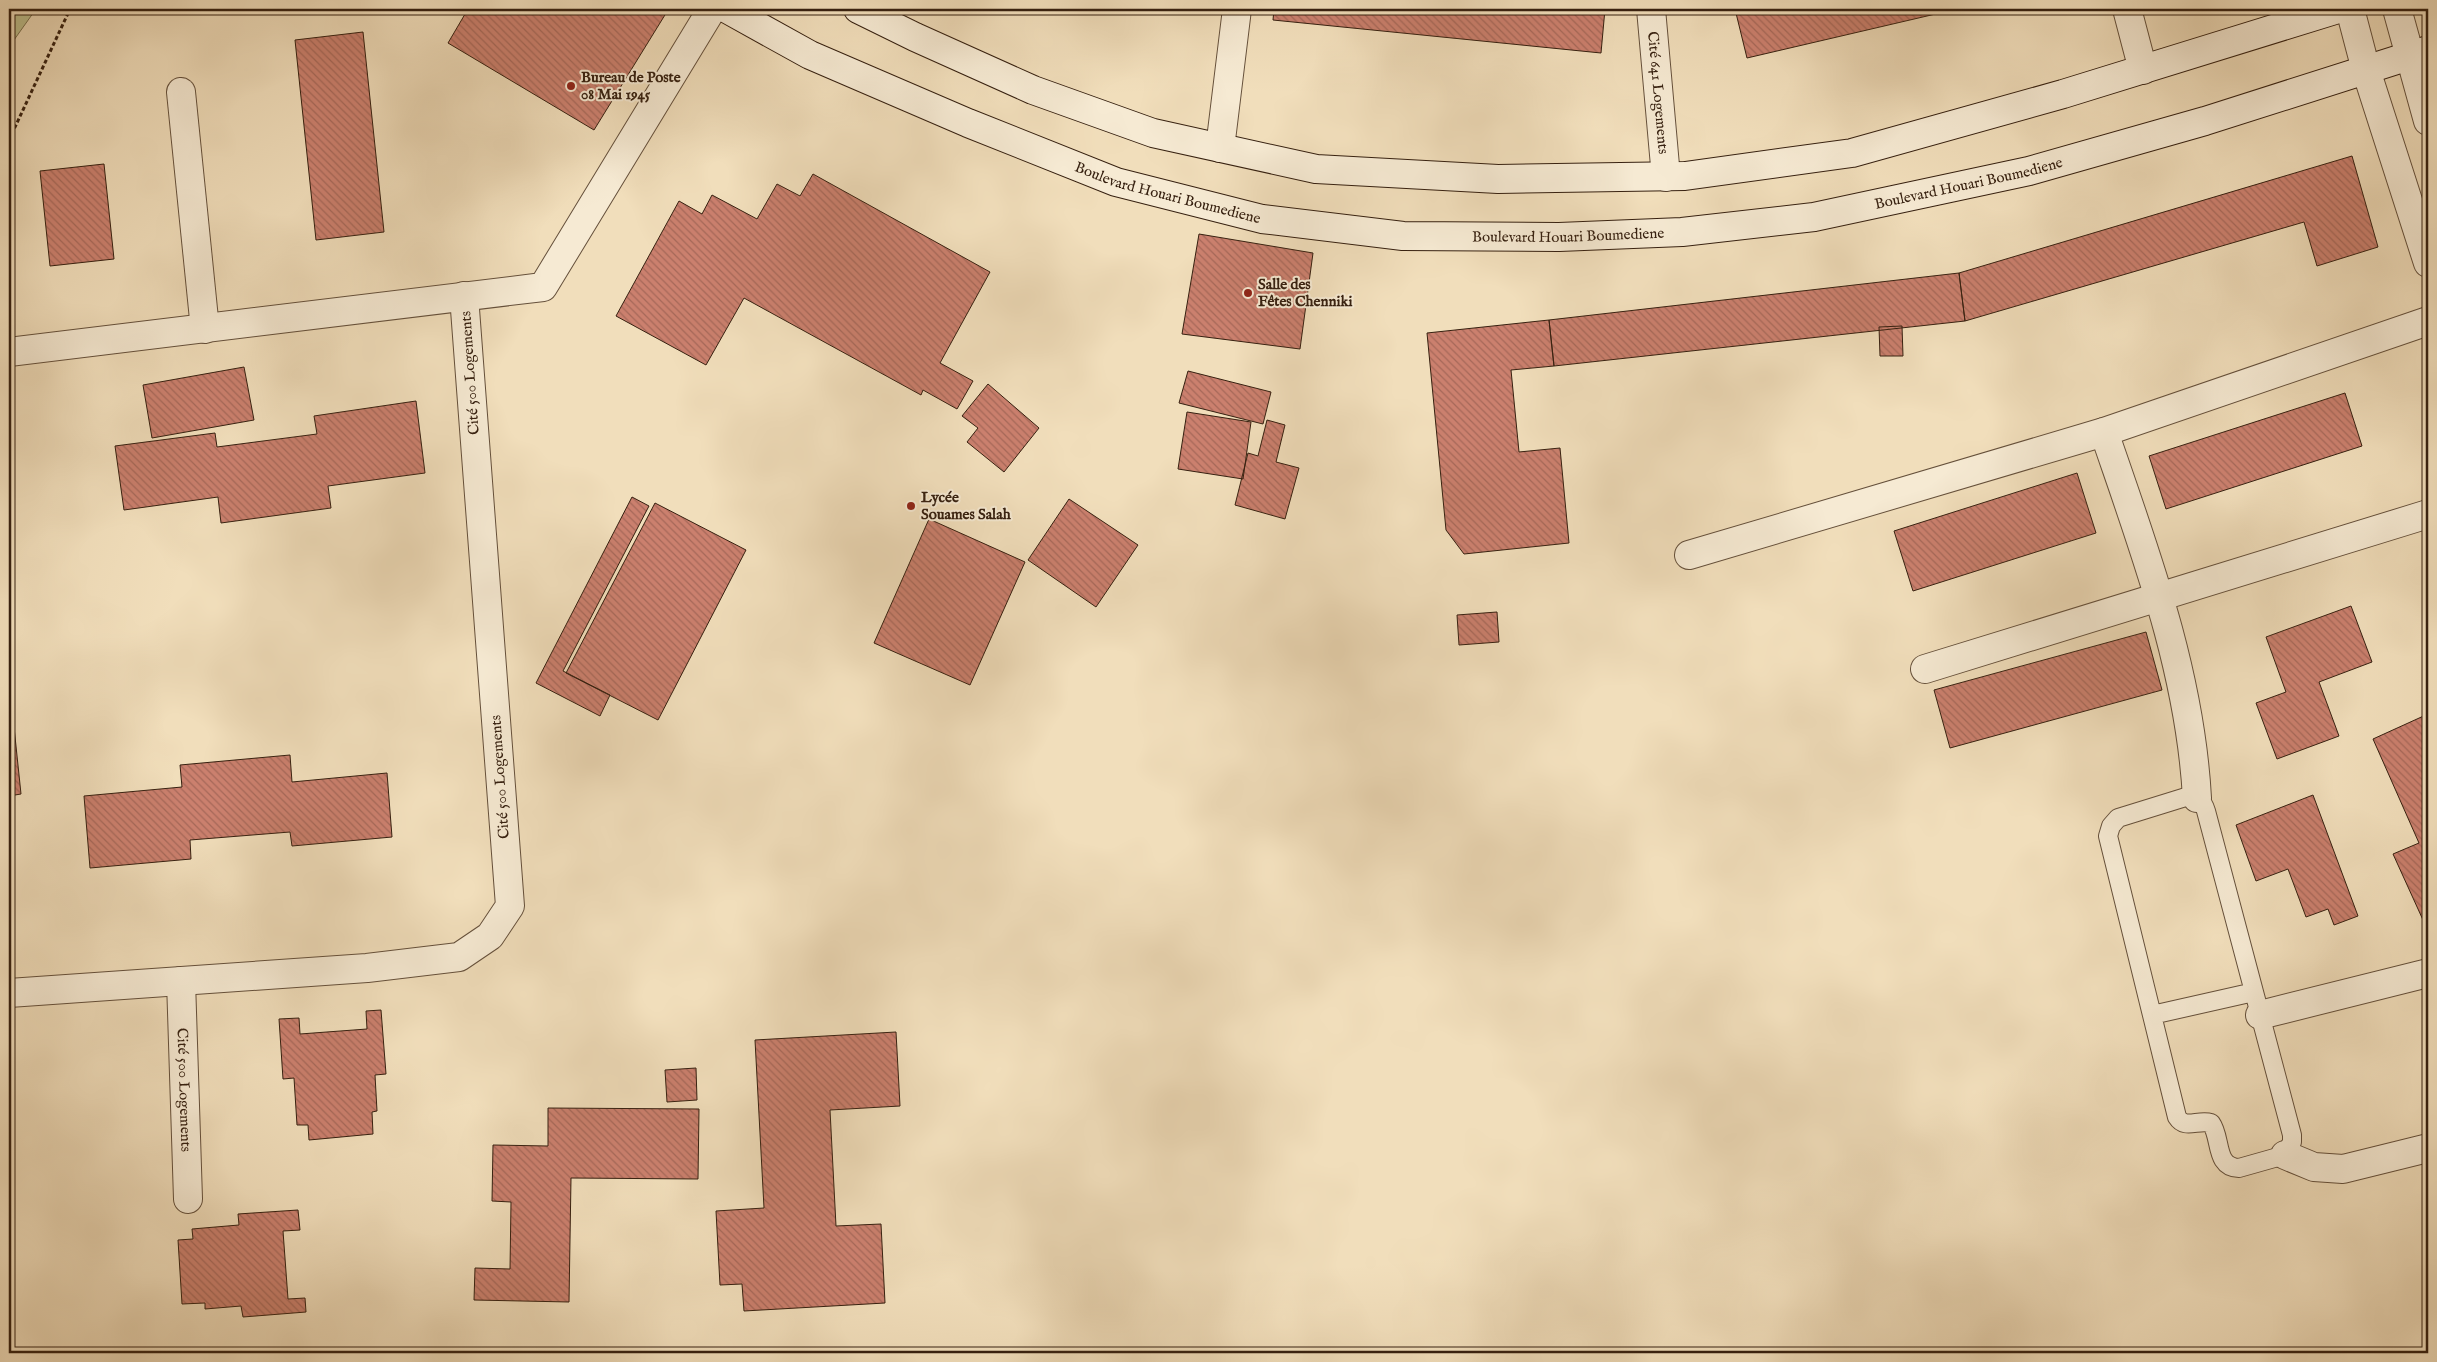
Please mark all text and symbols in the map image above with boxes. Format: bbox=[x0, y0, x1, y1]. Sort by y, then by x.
street label: Cité 641 Logements bbox=[1644, 30, 1673, 155]
place label: Bureau de Poste 08 Mai 1945 bbox=[581, 68, 681, 104]
marker: Bureau de Poste 08 Mai 1945 bbox=[565, 80, 577, 92]
street label: Boulevard Houari Boumediene bbox=[1873, 152, 2065, 213]
street label: Boulevard Houari Boumediene bbox=[1072, 157, 1263, 228]
street label: Boulevard Houari Boumediene bbox=[1472, 223, 1665, 247]
place label: Salle des Fêtes Chenniki bbox=[1258, 275, 1352, 311]
marker: Salle des Fêtes Chenniki bbox=[1242, 287, 1254, 299]
street label: Cité 500 Logements bbox=[456, 310, 484, 436]
place label: Lycée Souames Salah bbox=[921, 488, 1012, 524]
marker: Lycée Souames Salah bbox=[905, 500, 917, 512]
street label: Cité 500 Logements bbox=[486, 714, 514, 840]
street label: Cité 500 Logements bbox=[173, 1028, 196, 1152]

